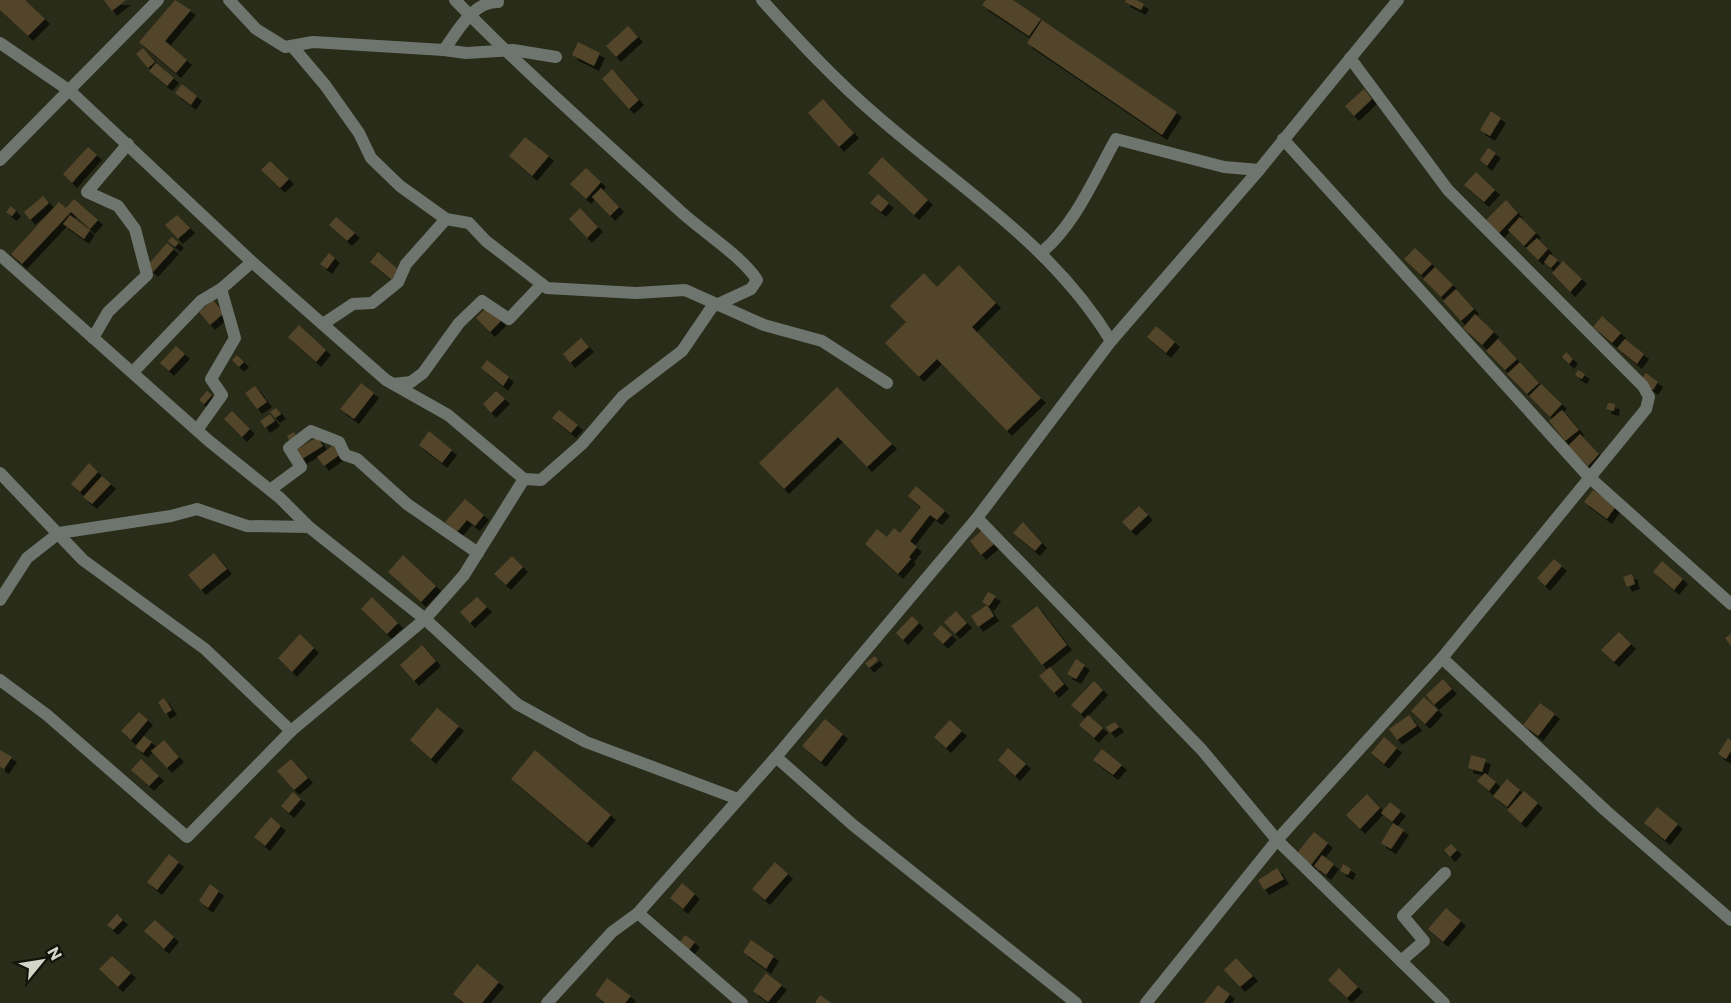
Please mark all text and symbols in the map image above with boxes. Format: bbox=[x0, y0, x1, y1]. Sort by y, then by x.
north arrow bbox=[12, 931, 72, 991]
text: N bbox=[44, 943, 67, 963]

